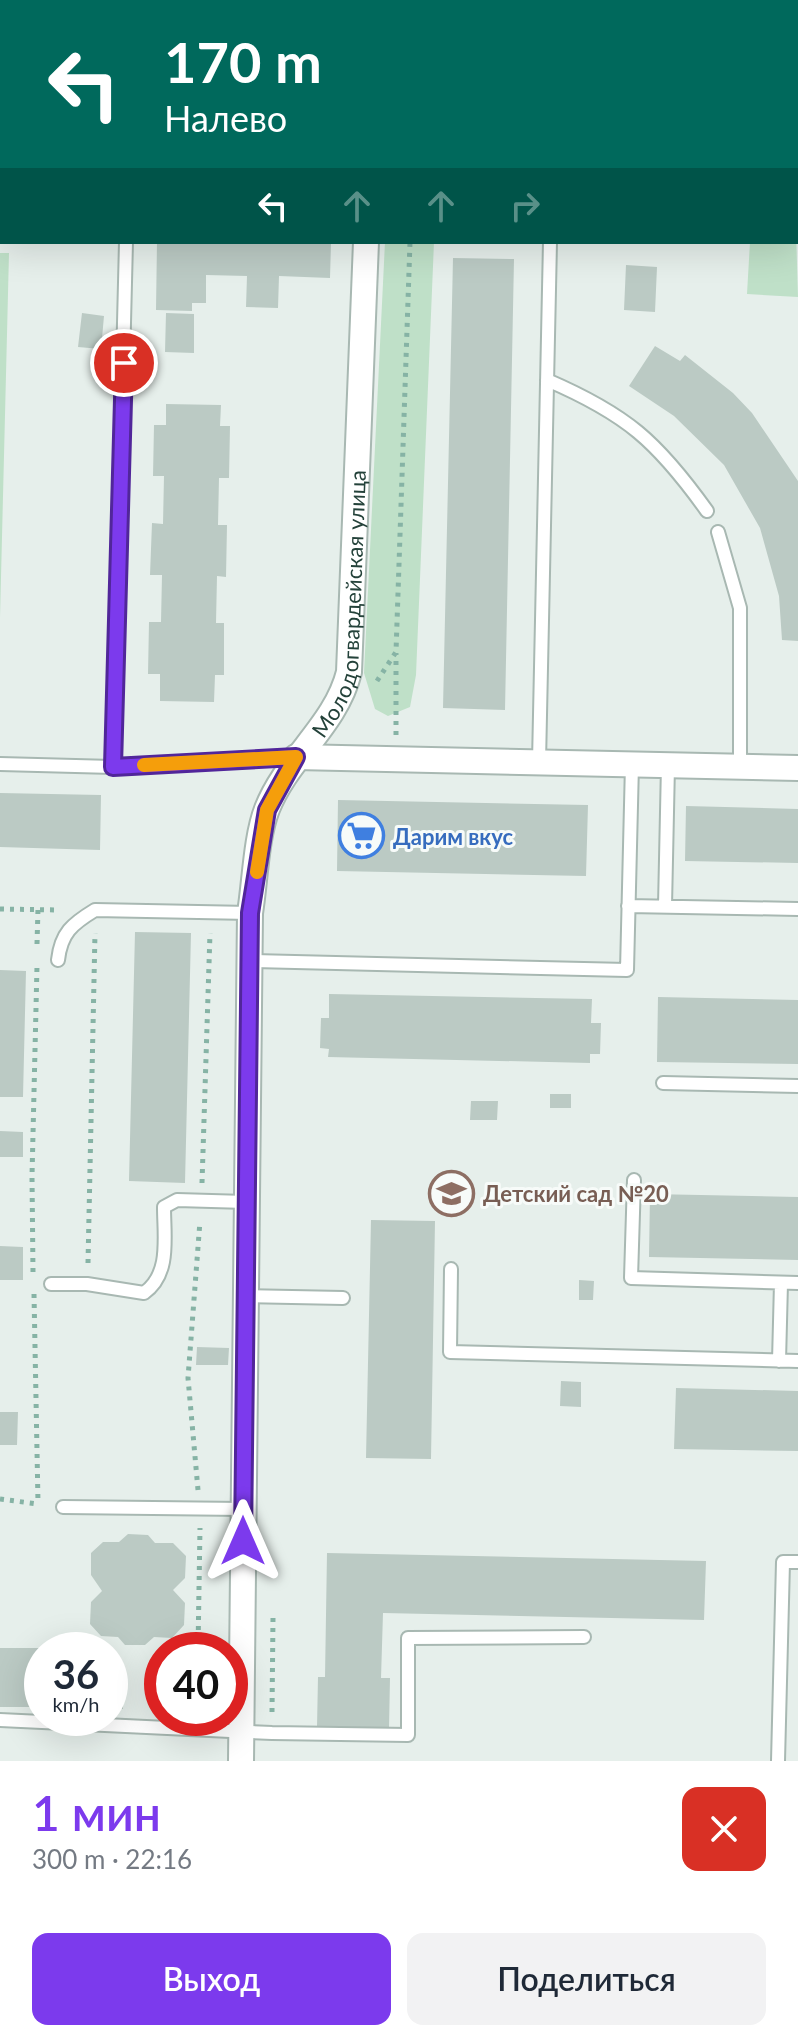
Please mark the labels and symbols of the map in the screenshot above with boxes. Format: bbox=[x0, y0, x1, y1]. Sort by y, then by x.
pin bbox=[90, 329, 158, 397]
street label: Молодогвардейская улица bbox=[305, 469, 370, 742]
supermarket icon: Дарим вкус bbox=[338, 812, 386, 860]
place label: Дарим вкус bbox=[393, 823, 514, 850]
school or university icon: Детский сад №20 bbox=[428, 1169, 476, 1217]
place label: Детский сад №20 bbox=[483, 1180, 669, 1207]
position arrow bbox=[201, 1499, 285, 1583]
speed limit sign: 40 bbox=[144, 1632, 248, 1736]

